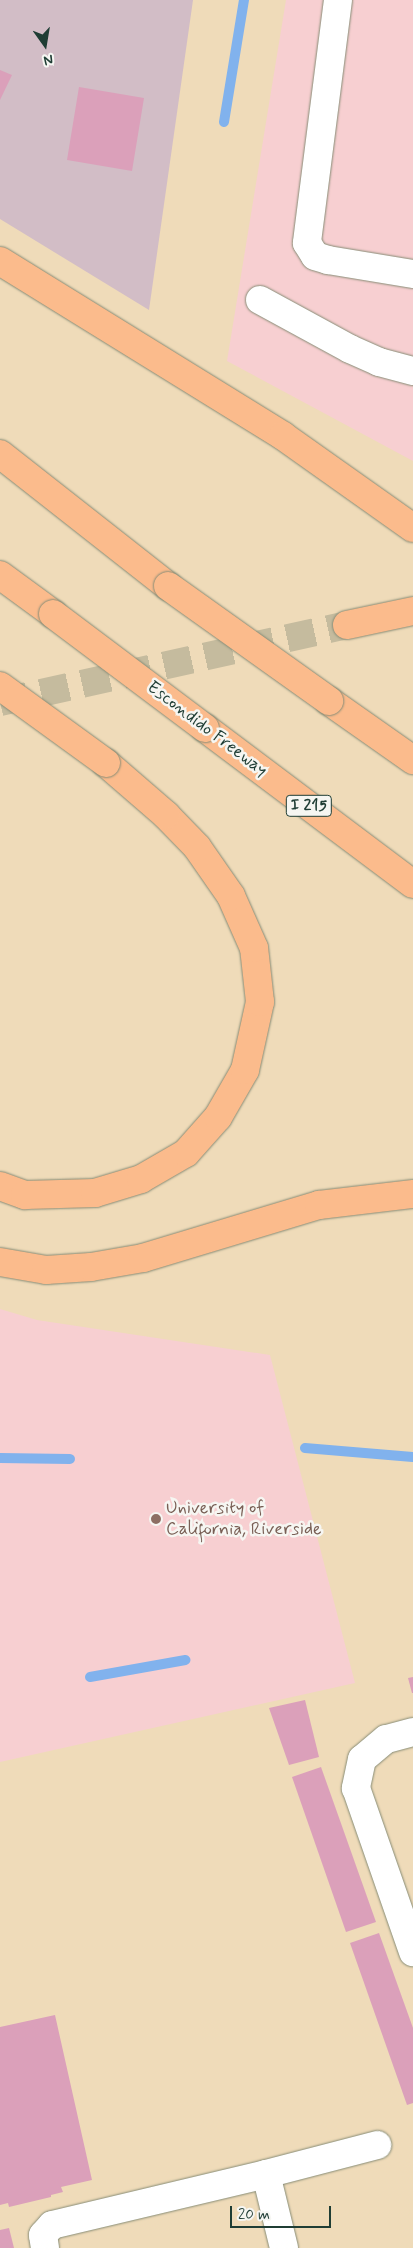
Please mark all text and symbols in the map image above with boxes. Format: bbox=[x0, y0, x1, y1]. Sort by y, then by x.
north arrow bbox=[20, 20, 70, 70]
text: N bbox=[42, 50, 55, 69]
street label: Escondido Freeway bbox=[141, 676, 273, 782]
road number: I 215 bbox=[285, 792, 333, 819]
place label: University of California, Riverside bbox=[166, 1498, 321, 1540]
marker: University of California, Riverside bbox=[150, 1513, 162, 1525]
scale bar bbox=[233, 2196, 334, 2228]
text: 20 m bbox=[238, 2205, 270, 2225]

